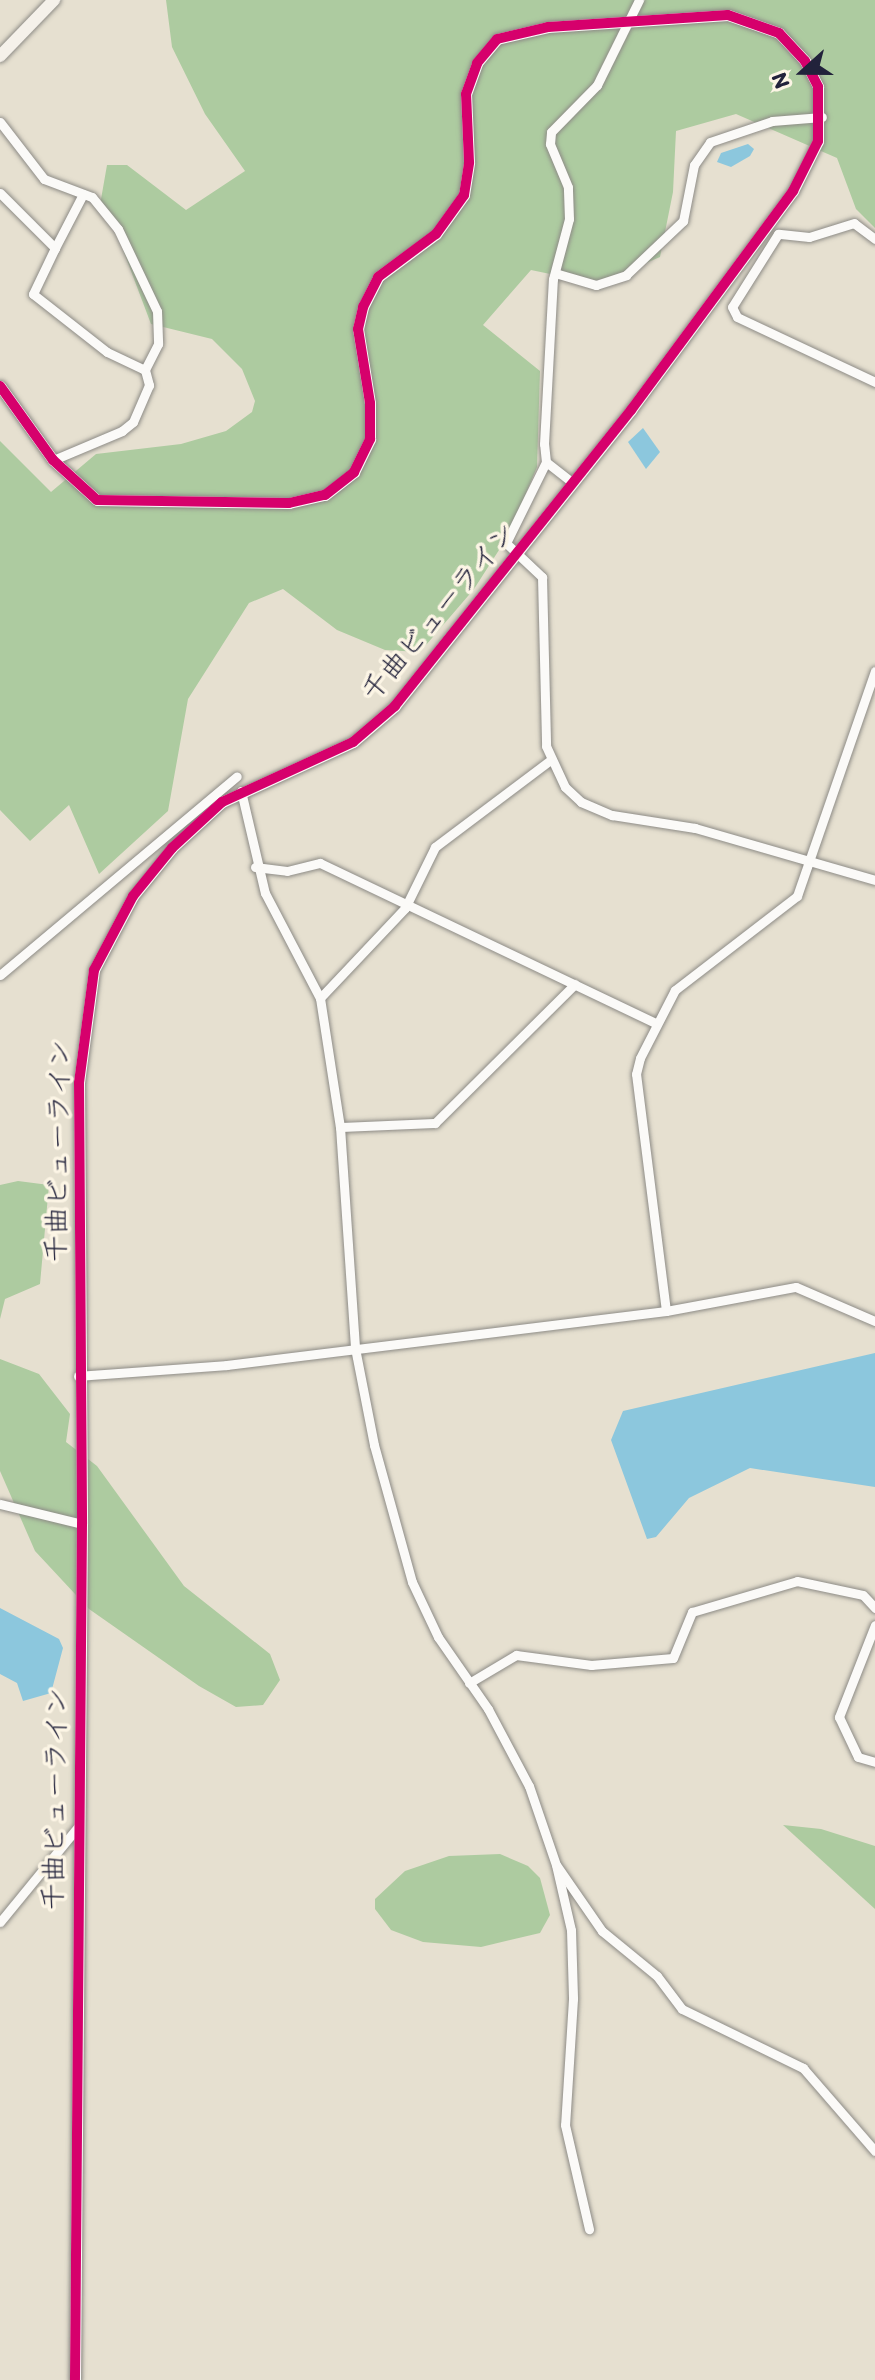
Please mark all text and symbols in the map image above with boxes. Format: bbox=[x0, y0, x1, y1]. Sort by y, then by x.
north arrow bbox=[763, 32, 843, 112]
text: N bbox=[765, 69, 795, 93]
street label: 千曲ビューライン bbox=[353, 514, 523, 708]
street label: 千曲ビューライン bbox=[38, 1039, 76, 1263]
street label: 千曲ビューライン bbox=[35, 1687, 73, 1911]

